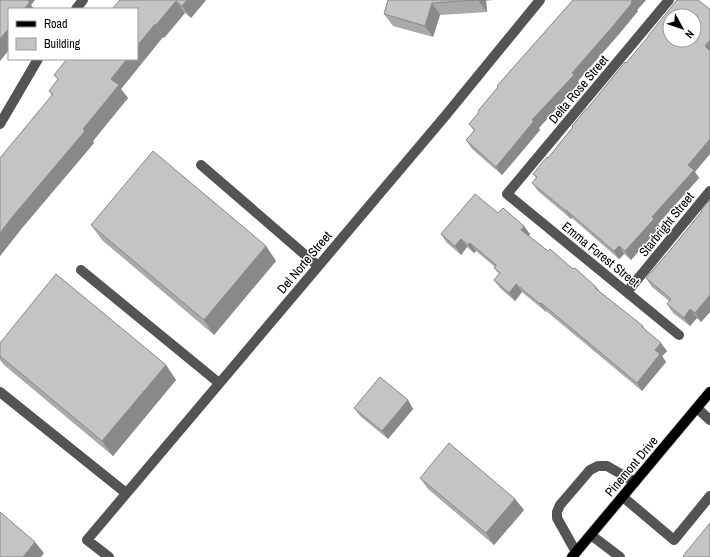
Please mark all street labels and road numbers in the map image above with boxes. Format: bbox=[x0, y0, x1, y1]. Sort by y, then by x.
street label: Delta Rose Street bbox=[545, 52, 612, 127]
street label: Starbright Street bbox=[635, 189, 698, 260]
street label: Emma Forest Street bbox=[558, 218, 643, 291]
street label: Del Norte Street bbox=[273, 228, 335, 297]
street label: Pinemont Drive bbox=[601, 432, 662, 500]

